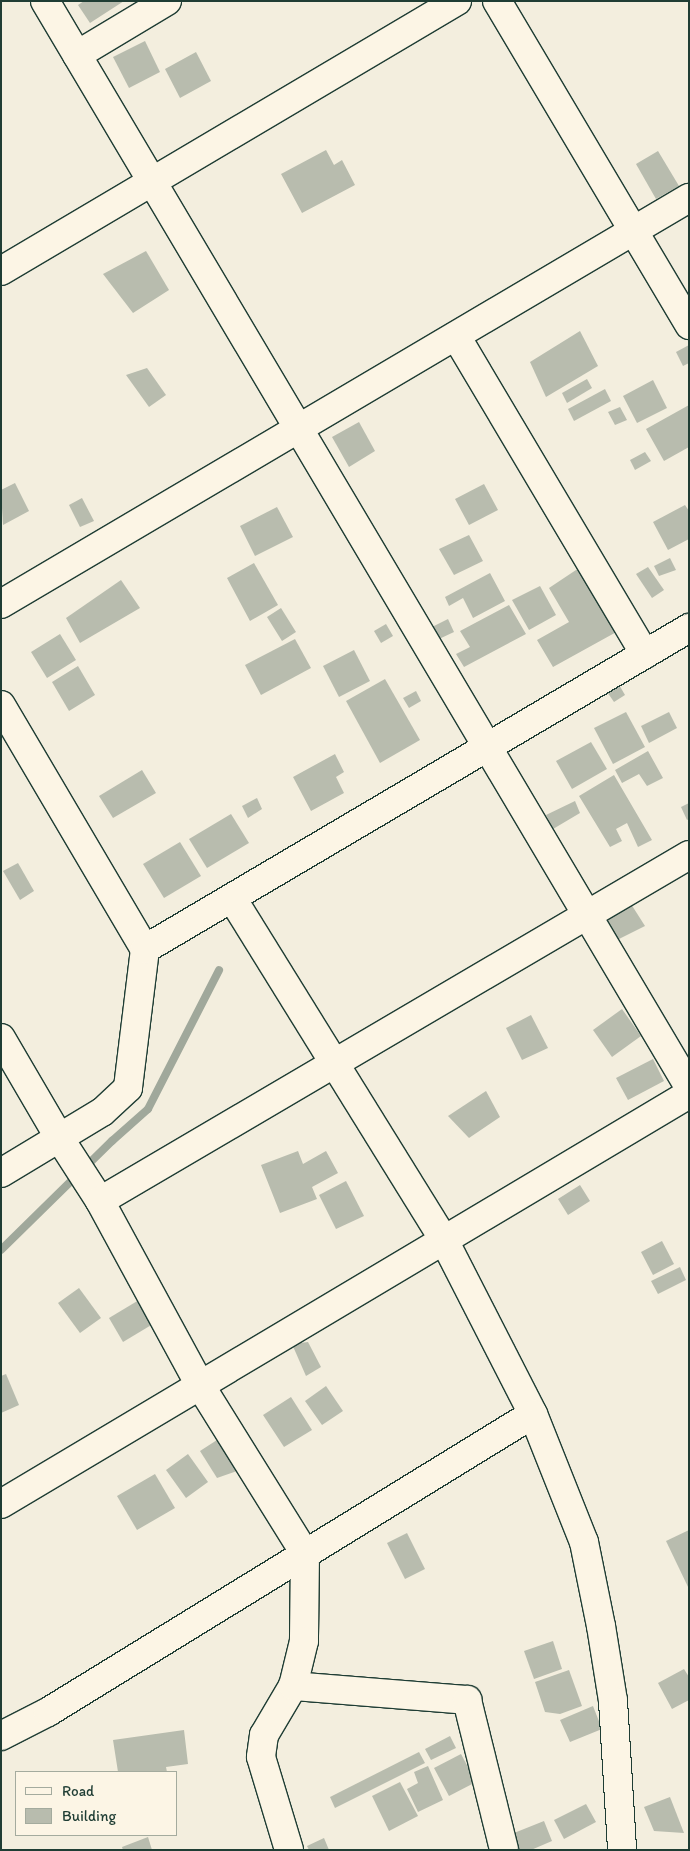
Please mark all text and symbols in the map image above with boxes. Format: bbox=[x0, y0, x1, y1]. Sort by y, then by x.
legend bbox=[15, 1771, 178, 1836]
text: Road bbox=[62, 1782, 94, 1800]
text: Building bbox=[62, 1807, 116, 1825]

